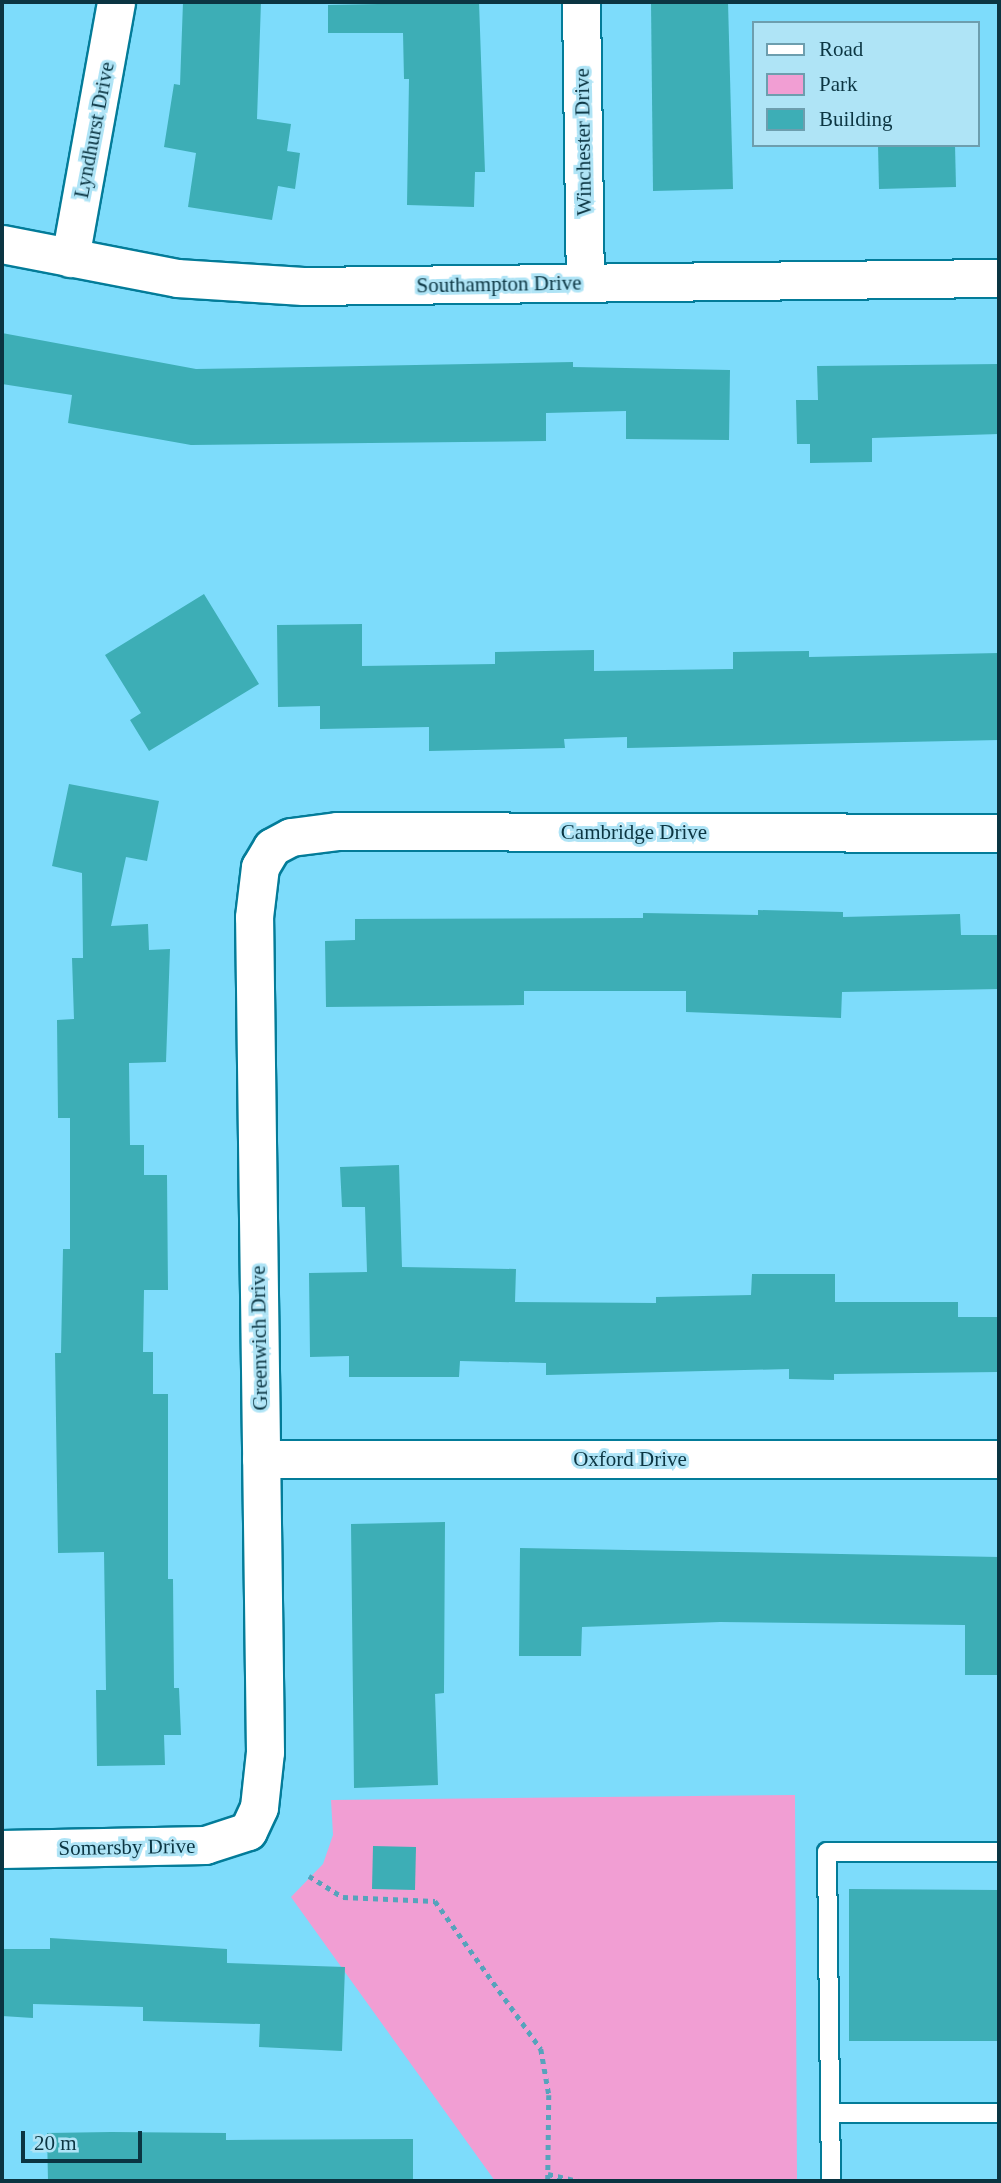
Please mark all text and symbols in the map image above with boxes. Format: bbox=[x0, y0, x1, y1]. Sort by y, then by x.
legend bbox=[752, 21, 980, 147]
text: Road bbox=[819, 37, 863, 61]
street label: Lyndhurst Drive bbox=[68, 60, 120, 200]
street label: Winchester Drive bbox=[569, 68, 597, 216]
text: Park bbox=[819, 72, 858, 96]
text: Building bbox=[819, 107, 893, 131]
street label: Southampton Drive bbox=[416, 270, 582, 298]
street label: Cambridge Drive bbox=[561, 819, 707, 845]
street label: Greenwich Drive bbox=[245, 1265, 273, 1411]
street label: Oxford Drive bbox=[573, 1446, 687, 1472]
street label: Somersby Drive bbox=[58, 1833, 196, 1861]
scale bar bbox=[24, 2116, 145, 2160]
text: 20 m bbox=[34, 2131, 77, 2155]

